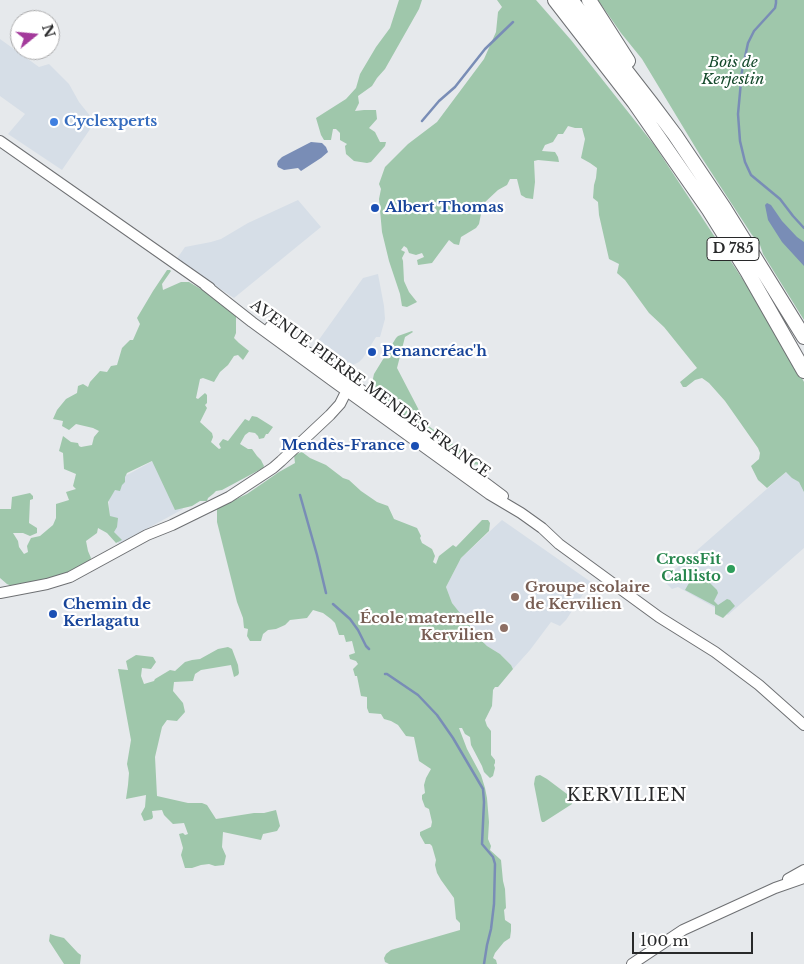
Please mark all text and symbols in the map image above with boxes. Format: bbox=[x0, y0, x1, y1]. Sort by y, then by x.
north arrow bbox=[10, 10, 60, 60]
text: N bbox=[38, 22, 59, 40]
park label: Bois de Kerjestin bbox=[702, 54, 764, 89]
place label: Cyclexperts bbox=[64, 113, 157, 131]
marker: Cyclexperts bbox=[48, 116, 60, 128]
place label: Albert Thomas bbox=[385, 199, 504, 217]
marker: Albert Thomas bbox=[369, 202, 381, 214]
road number: D 785 bbox=[707, 238, 759, 260]
street label: AVENUE PIERRE MENDÈS-FRANCE bbox=[247, 296, 493, 482]
place label: Penancréac'h bbox=[382, 343, 487, 361]
marker: Penancréac'h bbox=[366, 346, 378, 358]
place label: Mendès-France bbox=[281, 437, 405, 455]
marker: Mendès-France bbox=[409, 440, 421, 452]
place label: CrossFit Callisto bbox=[656, 551, 721, 586]
marker: CrossFit Callisto bbox=[725, 563, 737, 575]
place label: Groupe scolaire de Kervilien bbox=[525, 579, 650, 614]
marker: Groupe scolaire de Kervilien bbox=[509, 591, 521, 603]
place label: Chemin de Kerlagatu bbox=[63, 596, 151, 631]
marker: Chemin de Kerlagatu bbox=[47, 608, 59, 620]
place label: École maternelle Kervilien bbox=[360, 610, 494, 645]
marker: École maternelle Kervilien bbox=[498, 622, 510, 634]
district label: KERVILIEN bbox=[565, 785, 689, 807]
scale bar bbox=[634, 922, 755, 954]
text: 100 m bbox=[640, 931, 689, 950]

